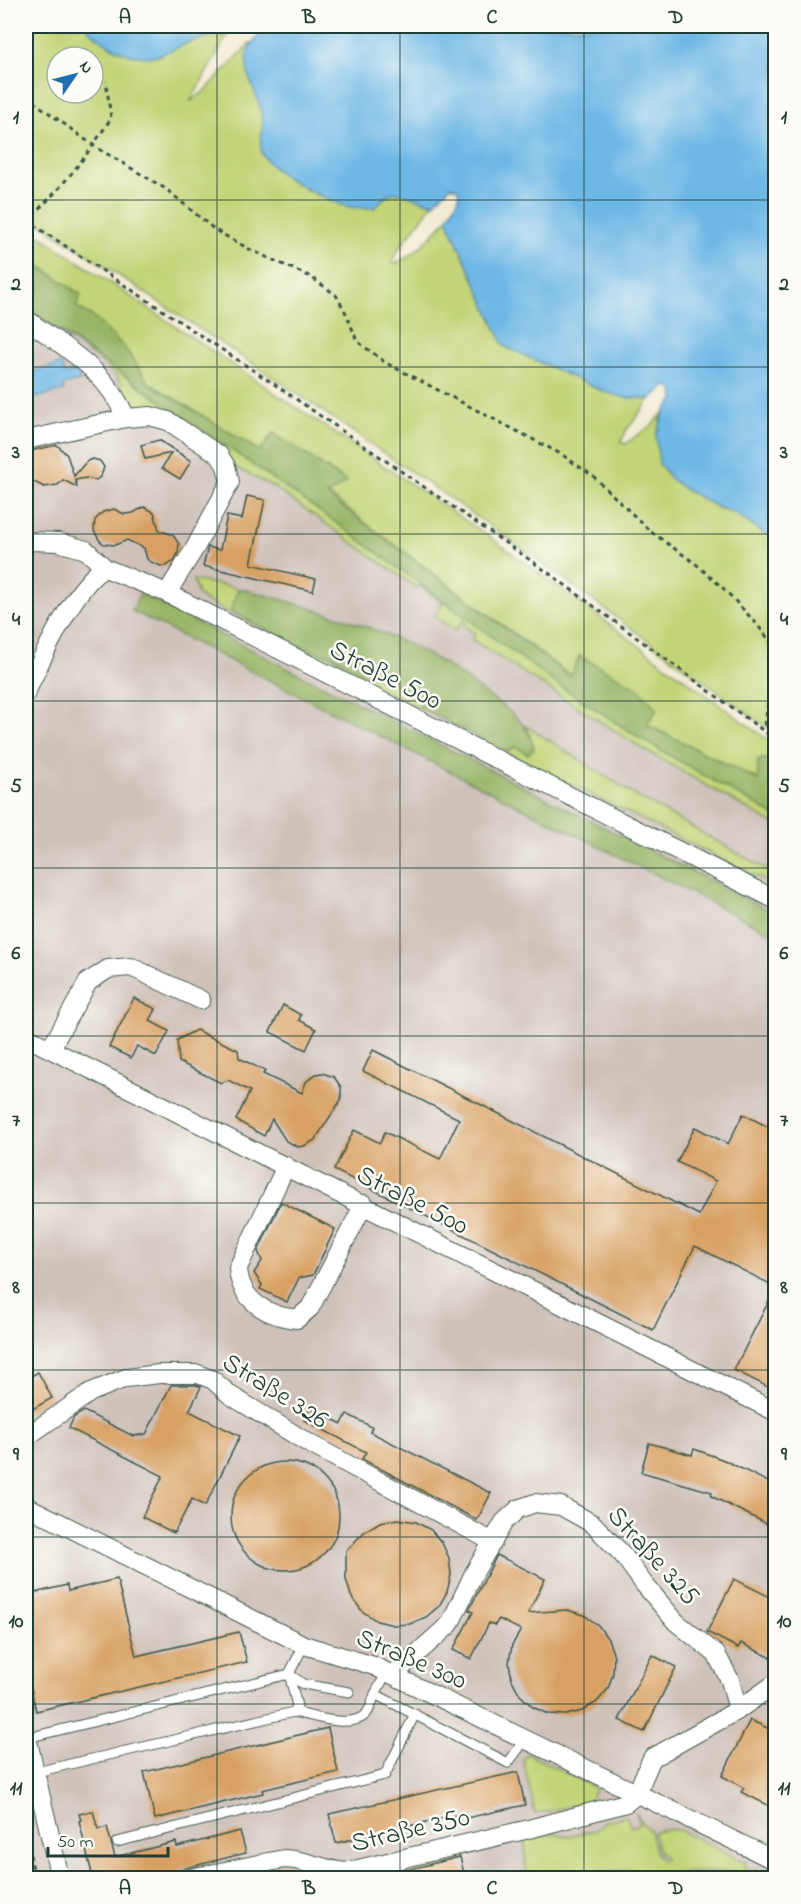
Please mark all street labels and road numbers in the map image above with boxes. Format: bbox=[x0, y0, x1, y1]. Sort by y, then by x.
street label: Straße 500 bbox=[322, 631, 448, 721]
street label: Straße 500 bbox=[349, 1156, 475, 1246]
street label: Straße 326 bbox=[214, 1344, 335, 1440]
street label: Straße 325 bbox=[597, 1498, 708, 1615]
street label: Straße 300 bbox=[350, 1620, 472, 1701]
street label: Straße 350 bbox=[347, 1799, 474, 1864]

